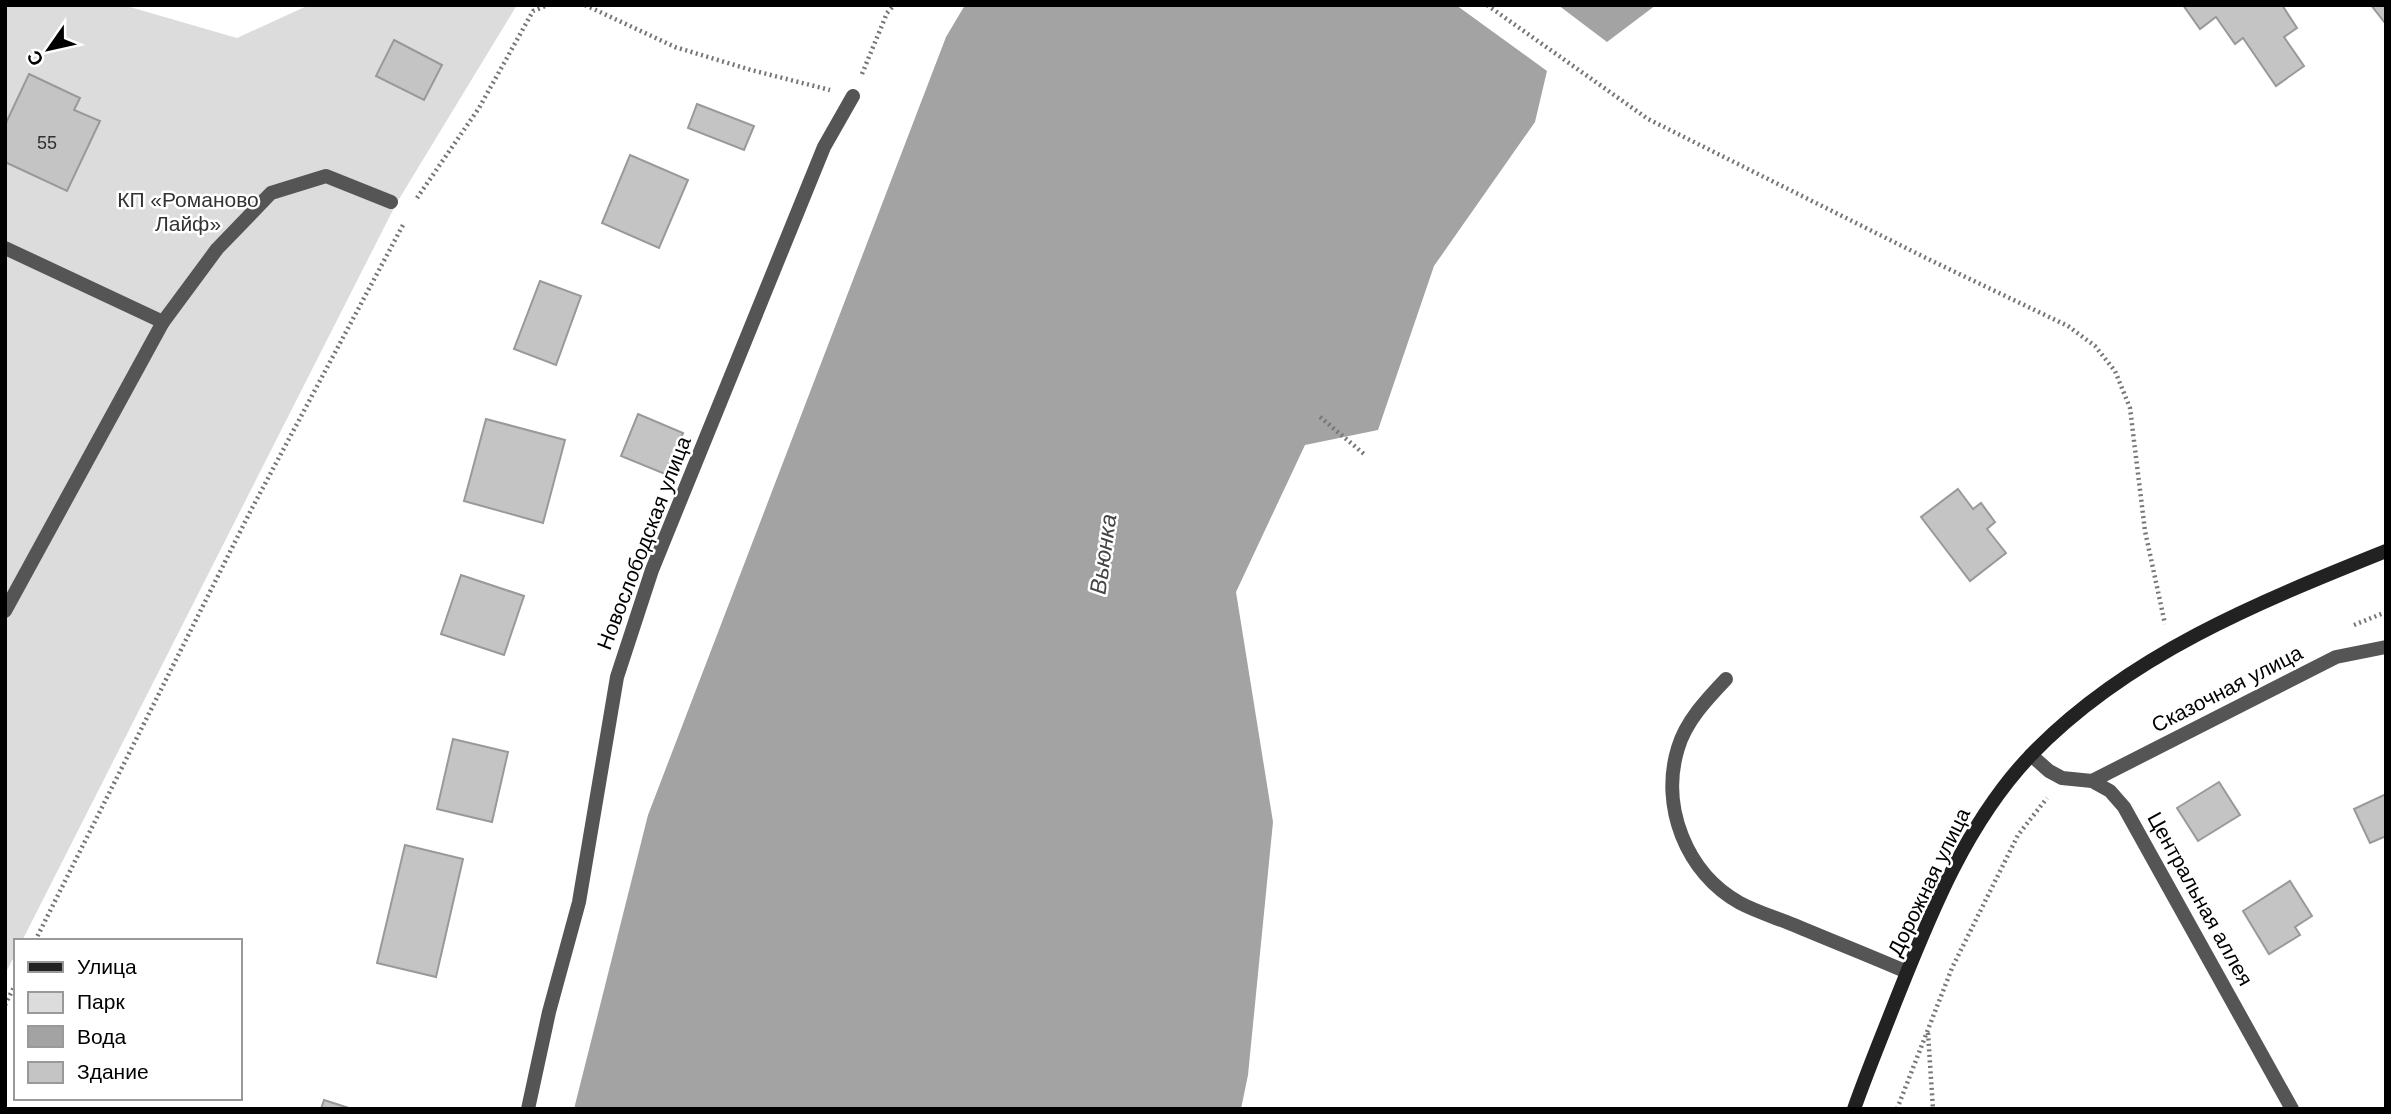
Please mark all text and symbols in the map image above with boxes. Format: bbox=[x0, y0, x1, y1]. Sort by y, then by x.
north arrow bbox=[14, 14, 84, 84]
text: С bbox=[23, 46, 48, 70]
house number: 55 bbox=[37, 133, 57, 153]
park label: КП «Романово Лайф» bbox=[117, 188, 259, 235]
street label: Новослободская улица bbox=[592, 433, 695, 653]
water label: Вьюнка bbox=[1084, 512, 1122, 596]
street label: Сказочная улица bbox=[2148, 640, 2306, 736]
street label: Дорожная улица bbox=[1883, 804, 1974, 959]
street label: Центральная аллея bbox=[2143, 808, 2258, 989]
legend bbox=[14, 939, 242, 1100]
text: Улица bbox=[77, 955, 137, 978]
text: Парк bbox=[77, 990, 125, 1013]
text: Вода bbox=[77, 1025, 126, 1048]
text: Здание bbox=[77, 1060, 149, 1083]

